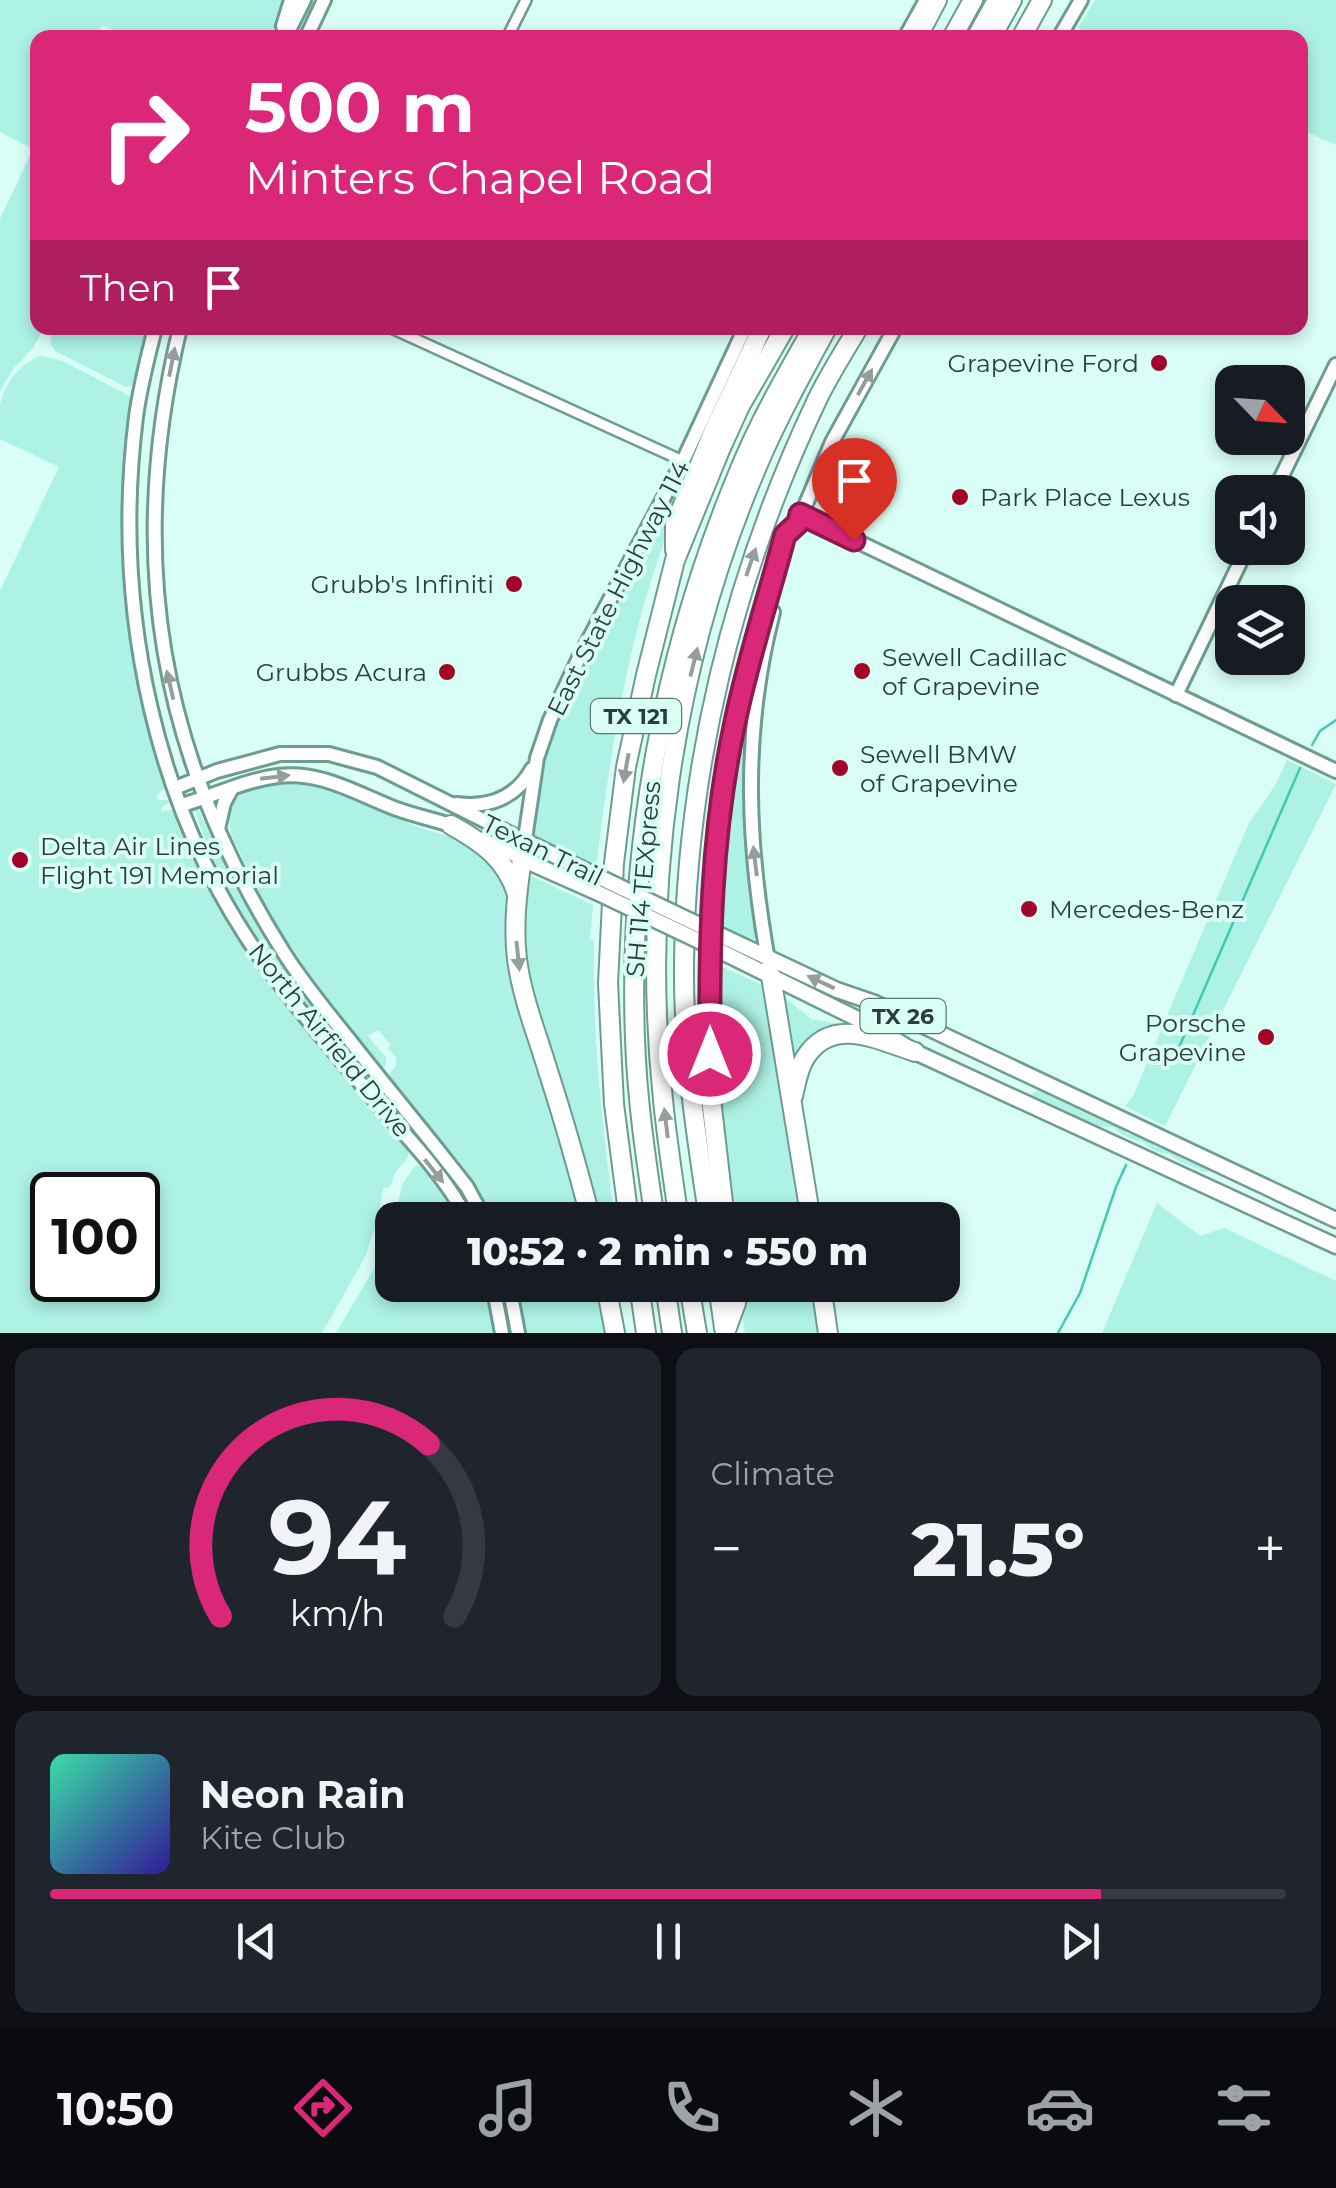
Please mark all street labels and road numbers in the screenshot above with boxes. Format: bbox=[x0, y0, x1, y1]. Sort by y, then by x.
street label: East State Highway 114 bbox=[540, 455, 696, 721]
road number: TX 121 bbox=[591, 699, 681, 733]
street label: SH 114 TEXpress bbox=[619, 780, 667, 978]
street label: Texan Trail bbox=[478, 808, 608, 892]
street label: North Airfield Drive bbox=[242, 937, 418, 1143]
road number: TX 26 bbox=[860, 999, 946, 1033]

